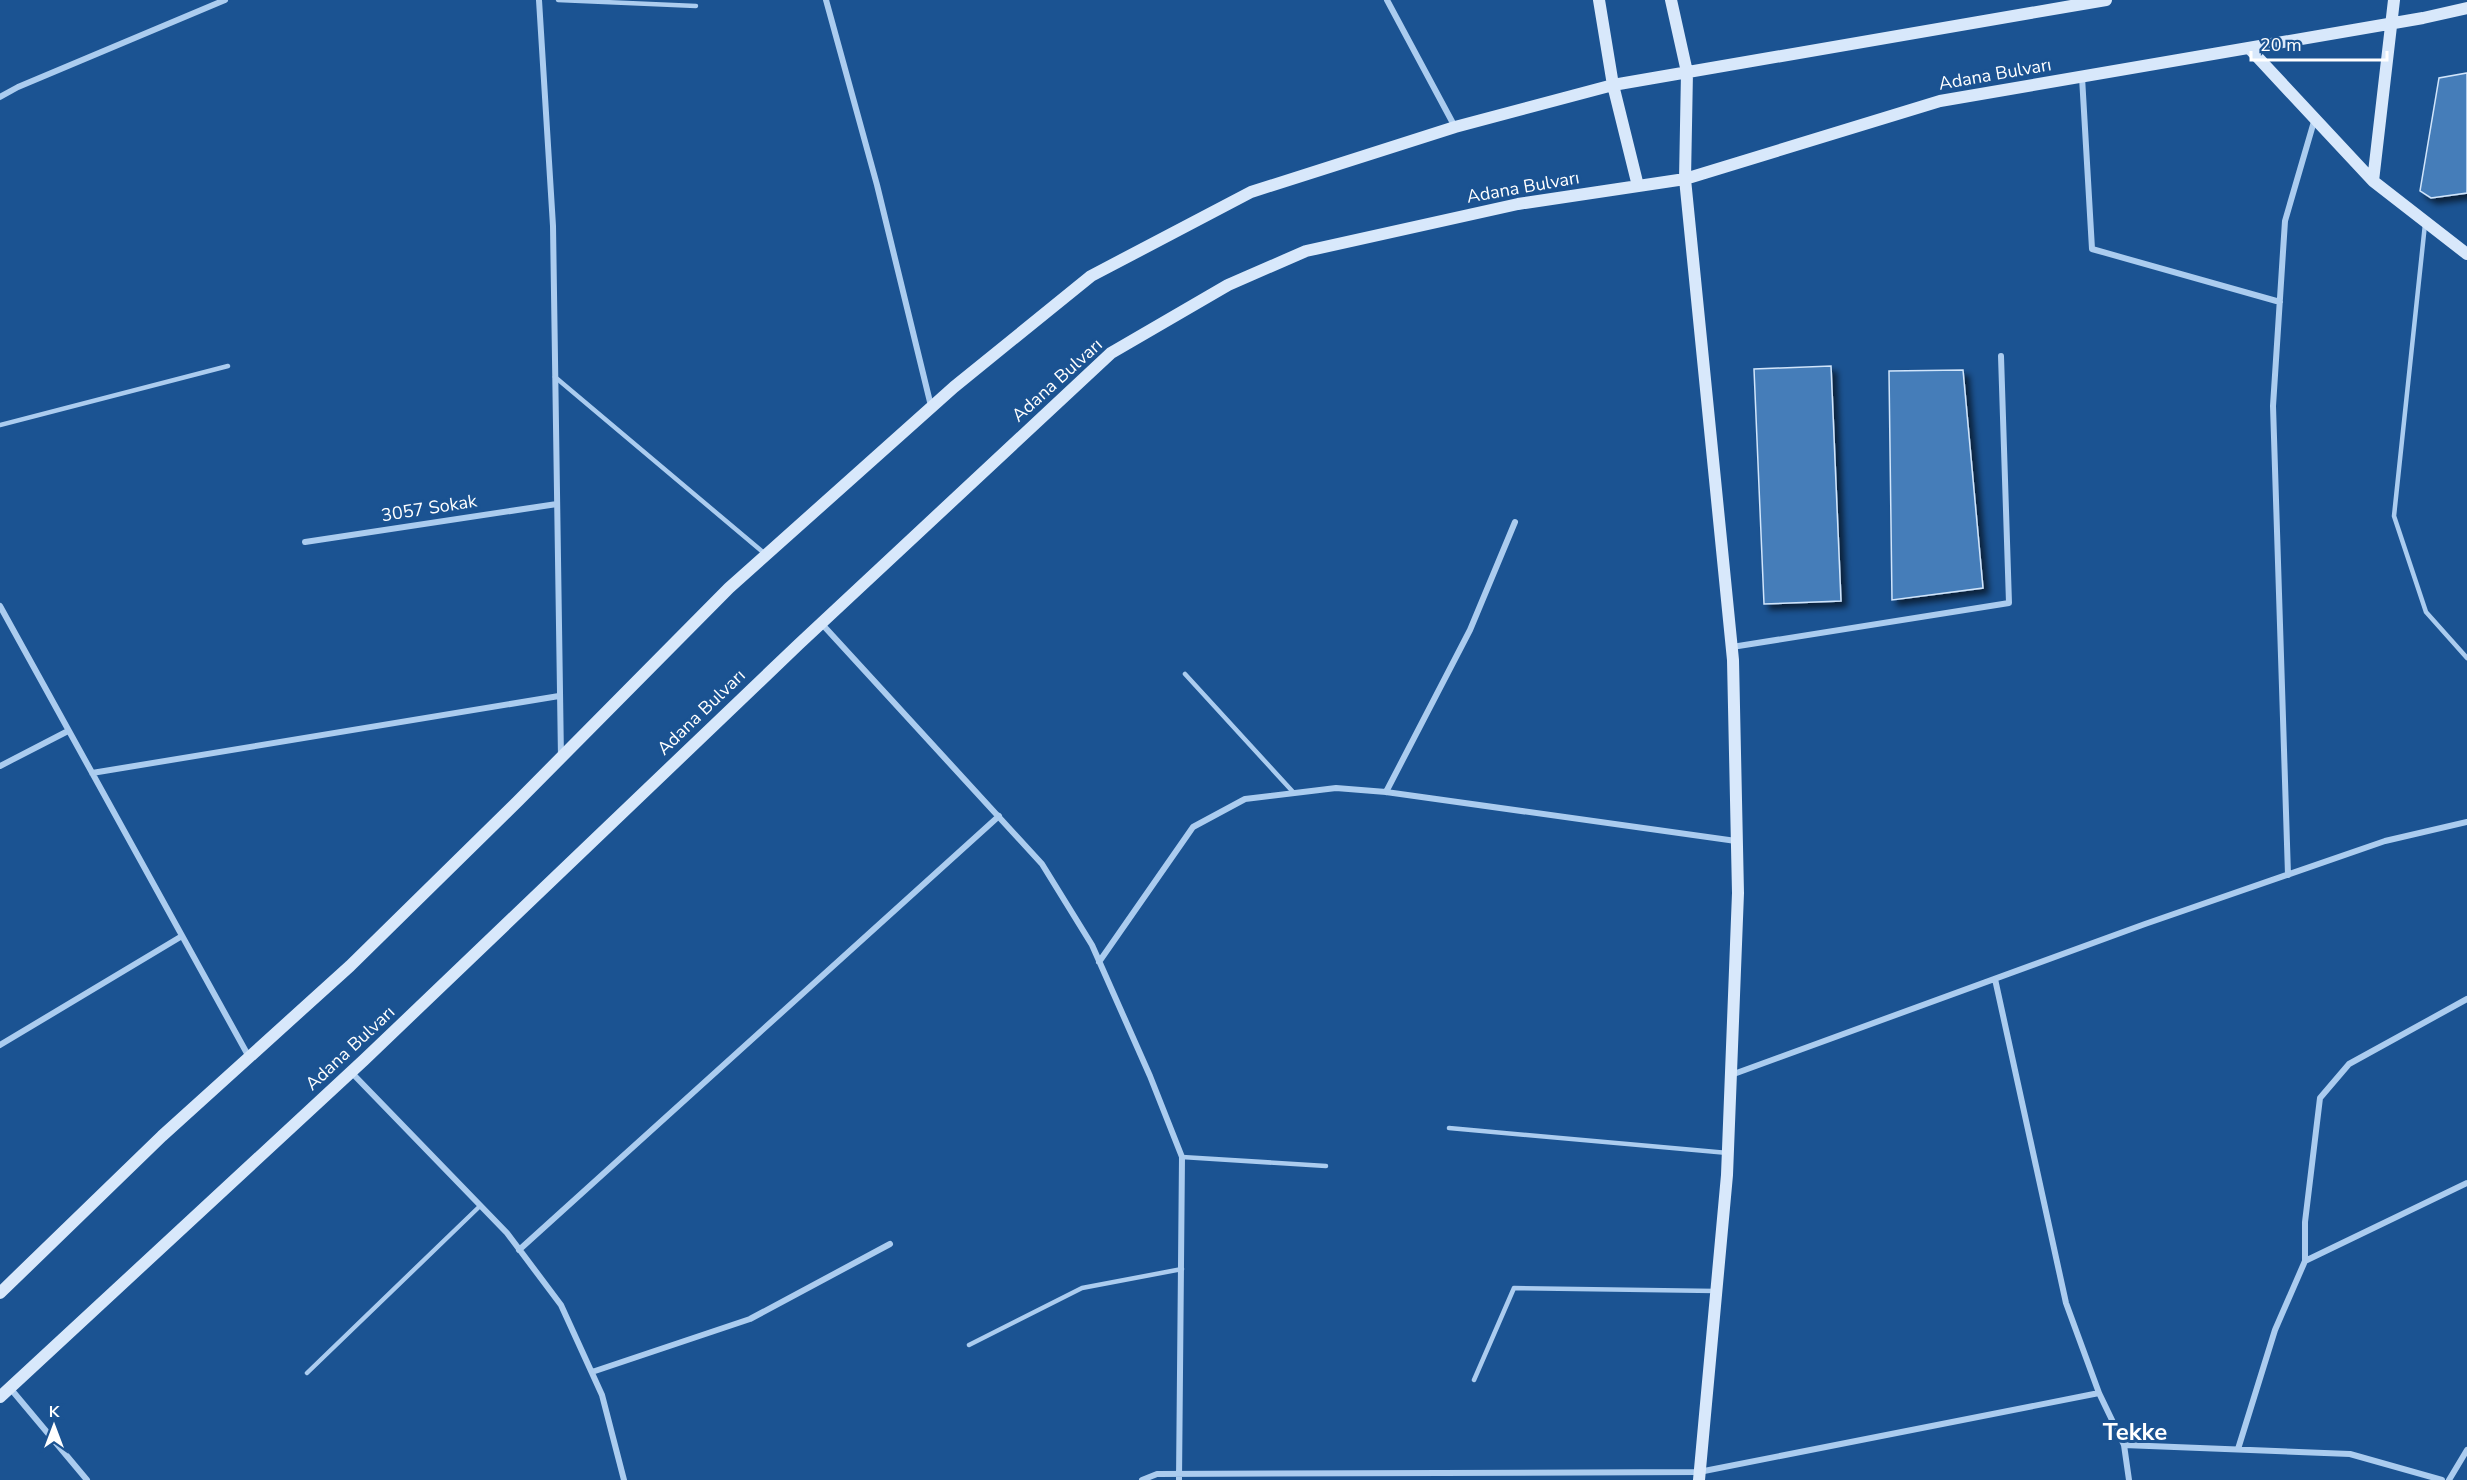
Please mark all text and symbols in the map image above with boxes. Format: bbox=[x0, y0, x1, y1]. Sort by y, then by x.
scale bar bbox=[2251, 24, 2388, 62]
text: 20 m bbox=[2260, 33, 2302, 57]
street label: Adana Bulvarı bbox=[1937, 52, 2053, 96]
street label: Adana Bulvarı bbox=[1465, 165, 1581, 209]
street label: Adana Bulvarı bbox=[1007, 333, 1107, 427]
street label: 3057 Sokak bbox=[380, 488, 479, 527]
street label: Adana Bulvarı bbox=[652, 664, 750, 760]
street label: Adana Bulvarı bbox=[300, 1000, 400, 1096]
north arrow bbox=[24, 1396, 84, 1456]
text: K bbox=[49, 1401, 61, 1423]
district label: Tekke bbox=[2103, 1416, 2167, 1448]

